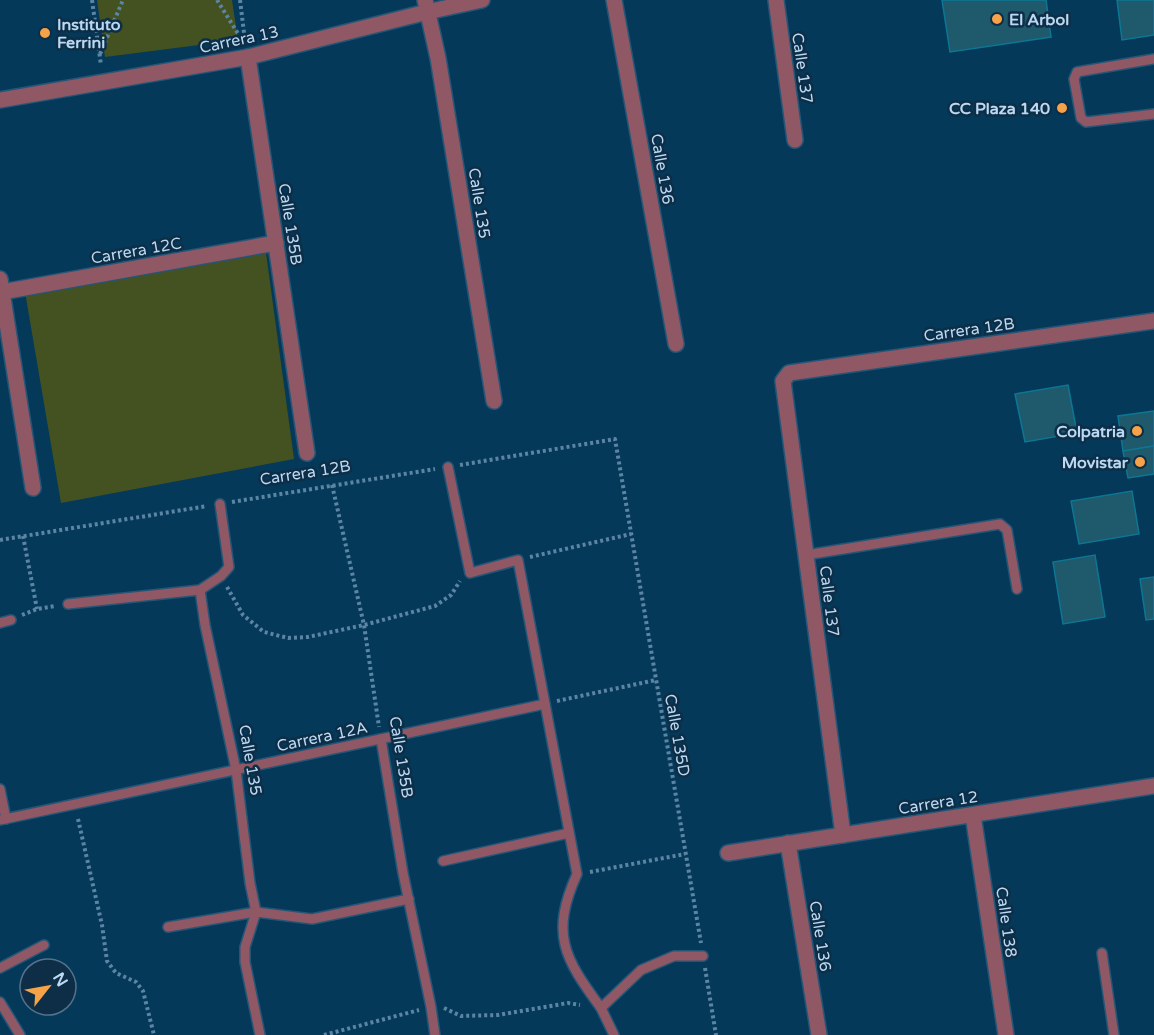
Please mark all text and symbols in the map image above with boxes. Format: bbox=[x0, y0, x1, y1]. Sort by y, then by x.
place label: El Arbol bbox=[1009, 10, 1069, 30]
marker: El Arbol bbox=[990, 12, 1004, 26]
place label: Instituto Ferrini bbox=[57, 15, 121, 53]
street label: Carrera 13 bbox=[198, 22, 281, 58]
marker: Instituto Ferrini bbox=[38, 26, 52, 40]
street label: Calle 137 bbox=[787, 31, 817, 105]
place label: CC Plaza 140 bbox=[949, 99, 1050, 119]
marker: CC Plaza 140 bbox=[1055, 101, 1069, 115]
street label: Calle 136 bbox=[646, 132, 678, 206]
street label: Calle 135 bbox=[464, 166, 494, 240]
street label: Calle 135B bbox=[274, 182, 306, 266]
street label: Carrera 12C bbox=[89, 233, 183, 269]
street label: Carrera 12B bbox=[922, 314, 1016, 346]
place label: Colpatria bbox=[1056, 422, 1125, 442]
marker: Colpatria bbox=[1130, 424, 1144, 438]
place label: Movistar bbox=[1062, 453, 1129, 473]
marker: Movistar bbox=[1133, 455, 1147, 469]
street label: Carrera 12B bbox=[258, 456, 352, 490]
street label: Calle 137 bbox=[815, 564, 843, 638]
street label: Calle 135D bbox=[660, 692, 694, 778]
street label: Calle 135B bbox=[385, 715, 417, 799]
street label: Carrera 12A bbox=[275, 718, 370, 756]
street label: Calle 135 bbox=[234, 723, 266, 797]
street label: Carrera 12 bbox=[897, 787, 980, 819]
street label: Calle 138 bbox=[991, 885, 1021, 959]
street label: Calle 136 bbox=[805, 899, 835, 973]
north arrow bbox=[18, 957, 78, 1017]
text: N bbox=[48, 969, 72, 990]

